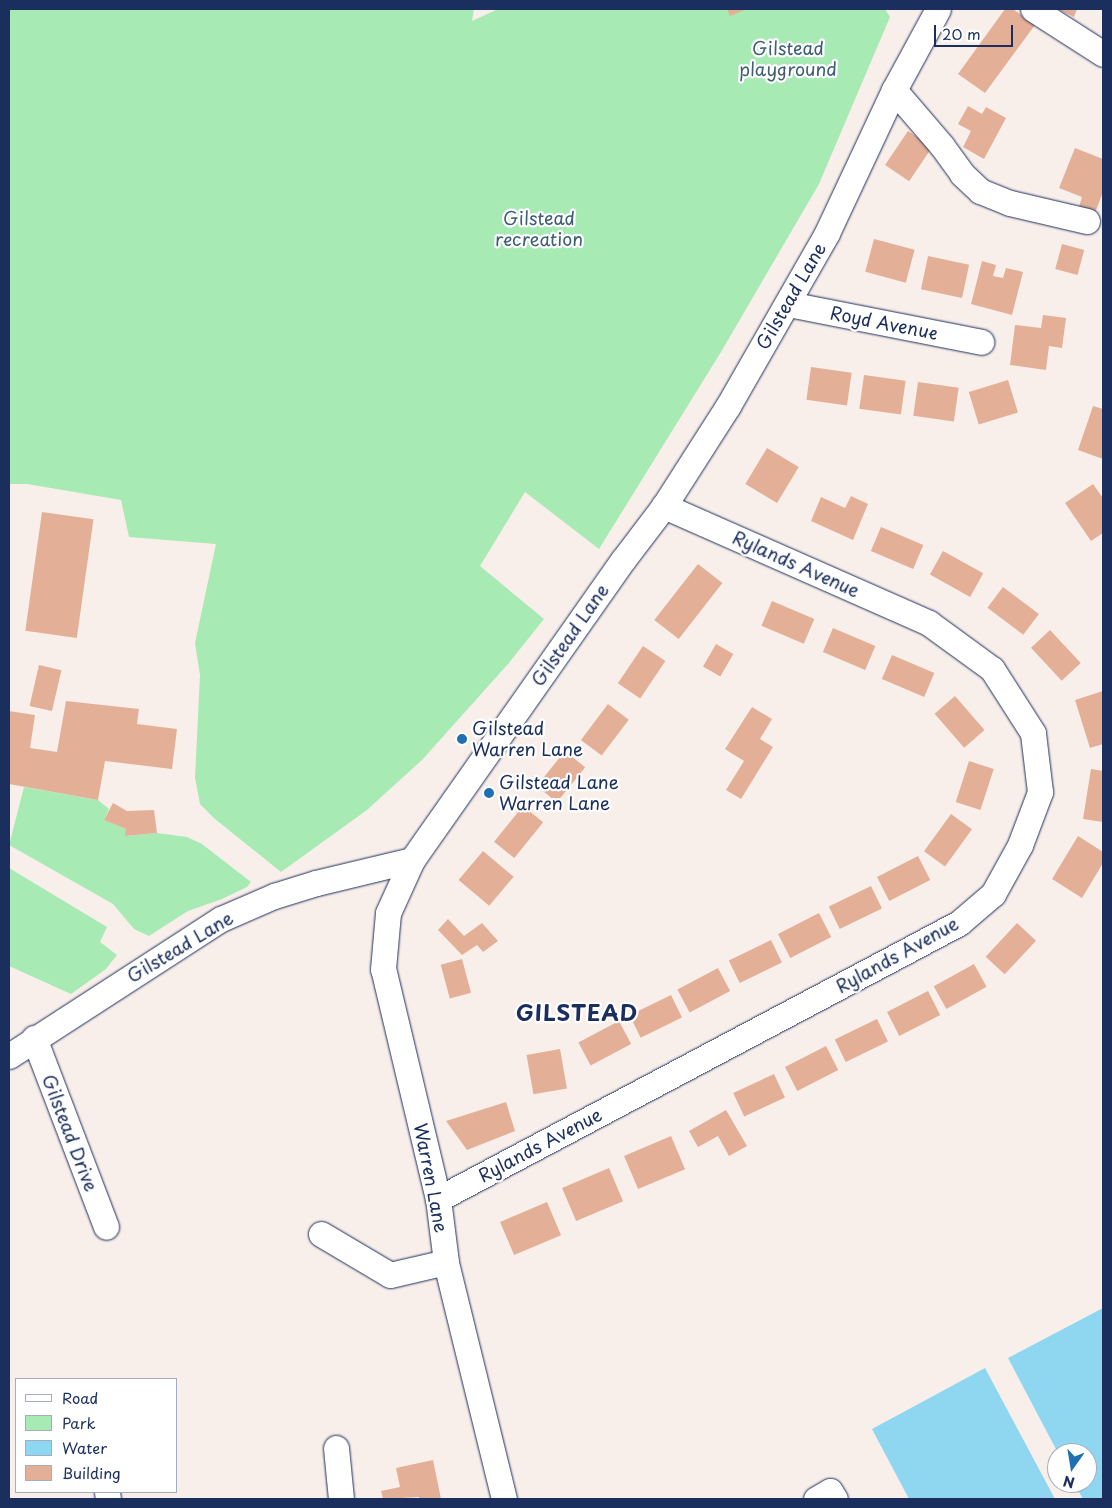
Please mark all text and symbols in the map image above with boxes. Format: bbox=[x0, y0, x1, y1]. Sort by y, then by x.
scale bar bbox=[937, 15, 1016, 47]
text: 20 m bbox=[942, 22, 981, 45]
park label: Gilstead playground bbox=[739, 38, 837, 80]
park label: Gilstead recreation bbox=[495, 208, 583, 250]
street label: Gilstead Lane bbox=[752, 239, 830, 353]
street label: Royd Avenue bbox=[828, 302, 940, 344]
street label: Rylands Avenue bbox=[730, 527, 862, 601]
street label: Gilstead Lane bbox=[527, 580, 613, 690]
place label: Gilstead Warren Lane bbox=[472, 718, 584, 761]
marker: Gilstead Warren Lane bbox=[456, 733, 468, 745]
place label: Gilstead Lane Warren Lane bbox=[499, 772, 619, 814]
marker: Gilstead Lane Warren Lane bbox=[483, 787, 495, 799]
street label: Gilstead Lane bbox=[123, 907, 237, 987]
street label: Rylands Avenue bbox=[833, 913, 961, 997]
district label: GILSTEAD bbox=[516, 999, 638, 1025]
street label: Gilstead Drive bbox=[38, 1071, 102, 1195]
street label: Rylands Avenue bbox=[475, 1104, 605, 1186]
street label: Warren Lane bbox=[410, 1121, 452, 1235]
legend bbox=[15, 1378, 178, 1493]
text: Road bbox=[62, 1386, 98, 1409]
text: Park bbox=[62, 1411, 96, 1434]
text: Water bbox=[62, 1436, 107, 1459]
north arrow bbox=[1047, 1443, 1097, 1493]
text: Building bbox=[62, 1461, 121, 1484]
text: N bbox=[1061, 1471, 1077, 1494]

